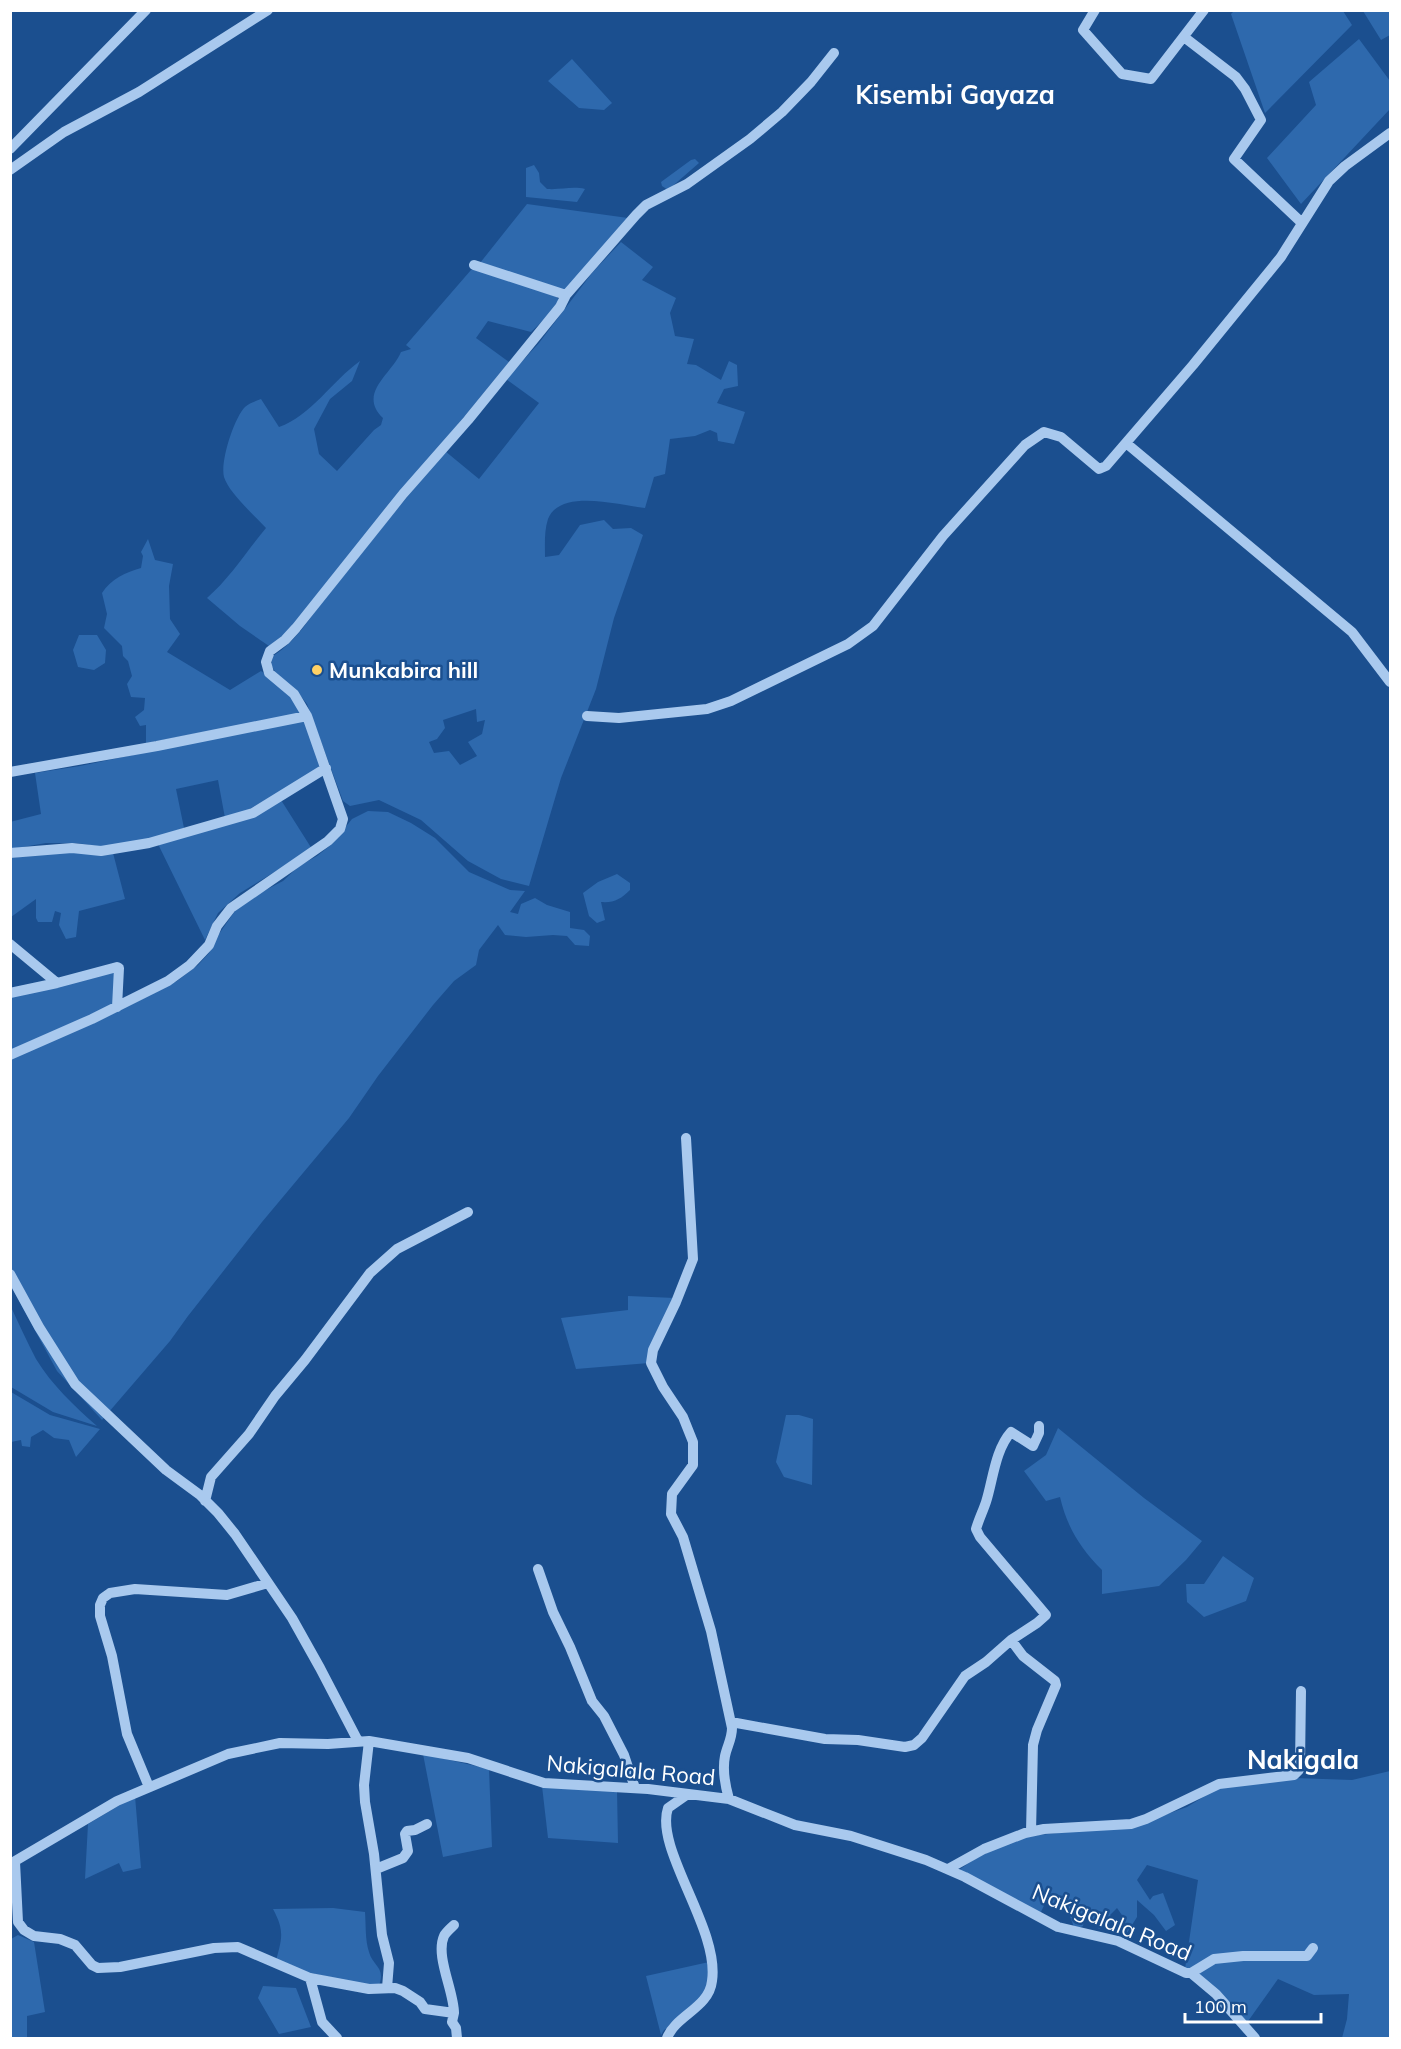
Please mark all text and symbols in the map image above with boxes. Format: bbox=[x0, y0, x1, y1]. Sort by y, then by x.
district label: Kisembi Gayaza bbox=[855, 78, 1055, 111]
place label: Munkabira hill bbox=[329, 656, 478, 684]
marker: Munkabira hill bbox=[310, 663, 324, 677]
district label: Nakigala bbox=[1247, 1743, 1359, 1776]
street label: Nakigalala Road bbox=[545, 1749, 717, 1791]
street label: Nakigalala Road bbox=[1028, 1877, 1196, 1967]
scale bar bbox=[1185, 1986, 1322, 2024]
text: 100 m bbox=[1194, 1995, 1247, 2018]

